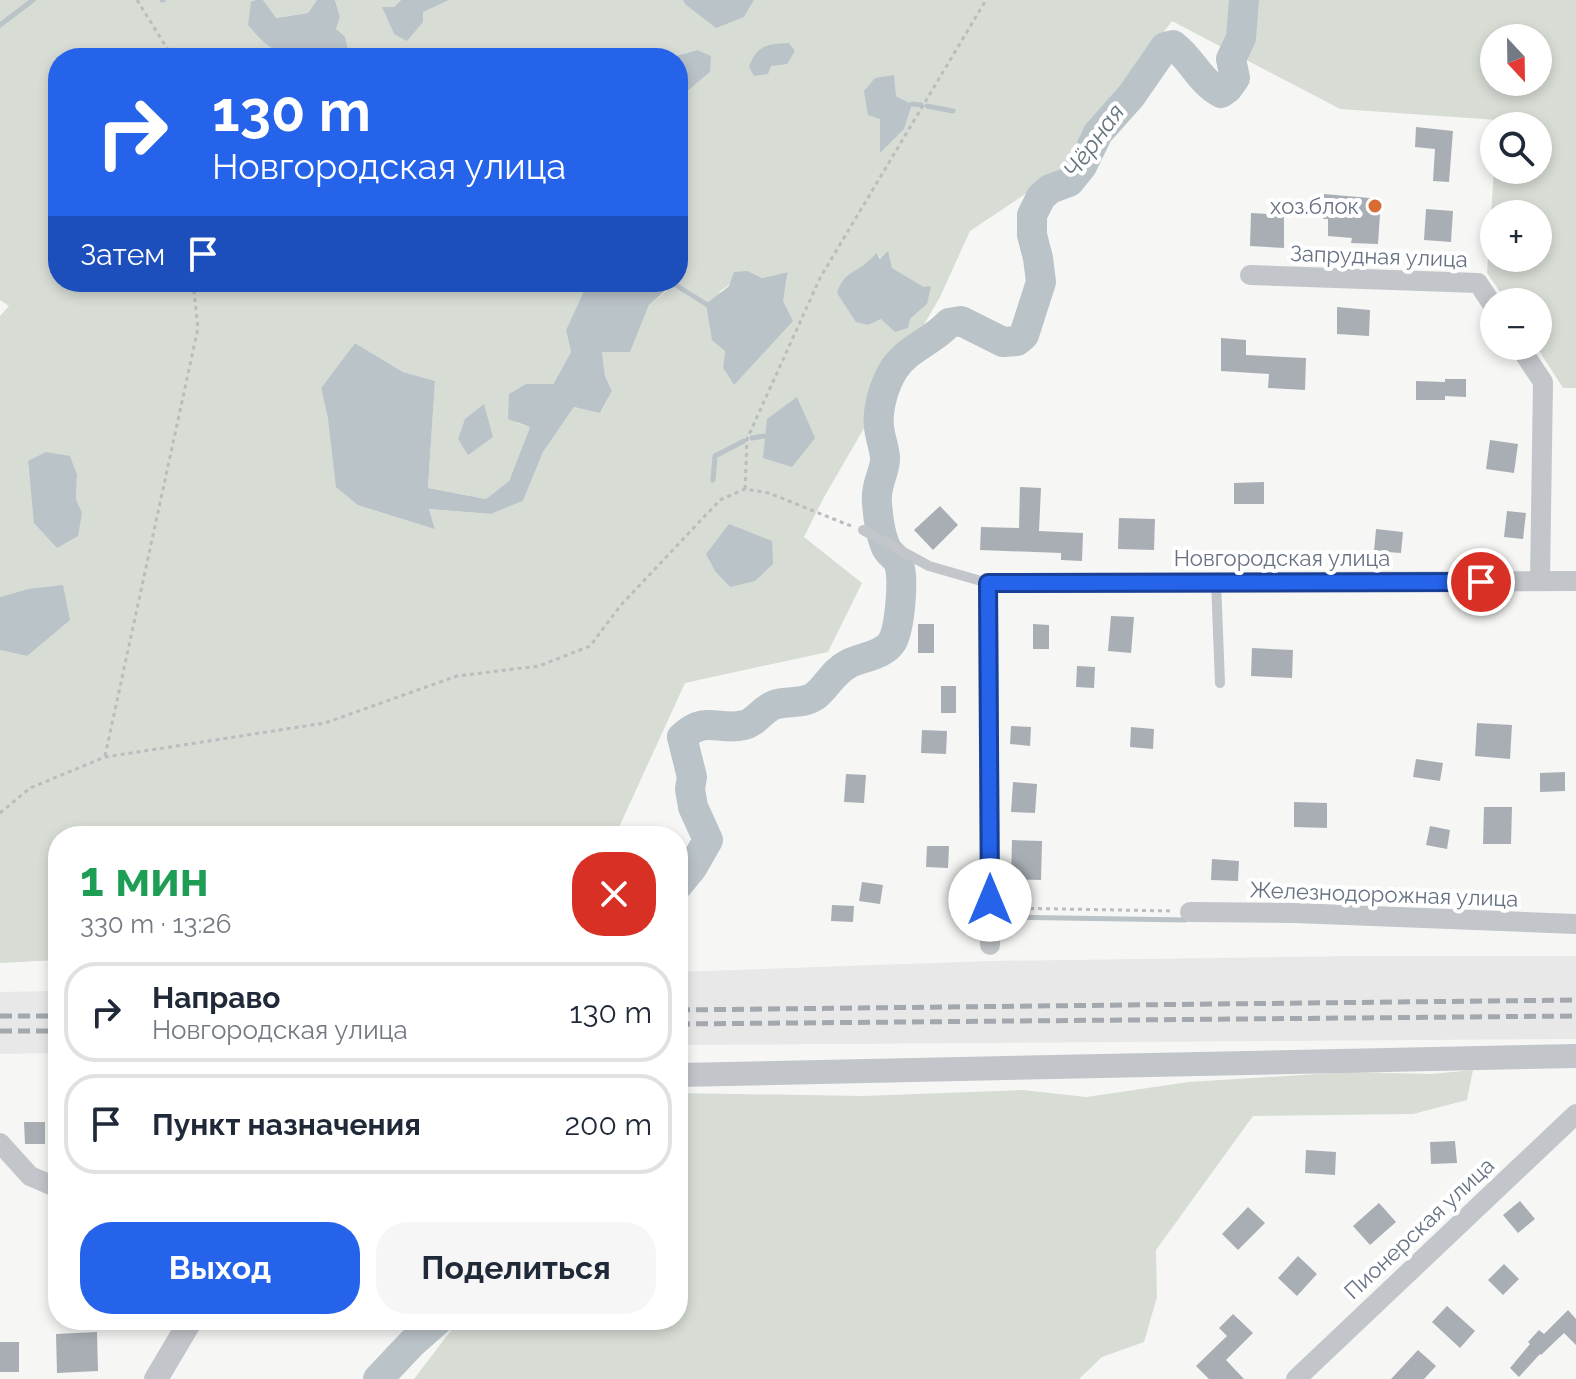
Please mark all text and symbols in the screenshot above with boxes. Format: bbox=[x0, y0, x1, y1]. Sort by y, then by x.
north arrow bbox=[1480, 24, 1552, 96]
map controls bbox=[1480, 24, 1552, 360]
text: 130 m bbox=[212, 78, 371, 144]
icon: right bbox=[80, 80, 184, 184]
water label: Чёрная bbox=[1057, 98, 1130, 183]
button: search bbox=[1480, 112, 1552, 184]
text: Новгородская улица bbox=[212, 145, 566, 187]
place label: хоз.блок bbox=[1270, 193, 1359, 219]
marker: хоз.блок bbox=[1366, 197, 1384, 215]
button: + bbox=[1480, 200, 1552, 272]
icon: arrive bbox=[181, 232, 225, 276]
text: Затем bbox=[80, 237, 165, 272]
street label: Запрудная улица bbox=[1290, 240, 1468, 272]
button: − bbox=[1480, 288, 1552, 360]
street label: Новгородская улица bbox=[1174, 545, 1390, 571]
pin bbox=[1447, 548, 1515, 616]
icon: arrive bbox=[1459, 560, 1503, 604]
text: 1 мин bbox=[80, 851, 209, 907]
button: close bbox=[572, 852, 656, 936]
position arrow bbox=[948, 858, 1032, 942]
street label: Железнодорожная улица bbox=[1249, 876, 1519, 912]
text: 330 m · 13:26 bbox=[80, 909, 232, 939]
text: Направо bbox=[152, 980, 281, 1015]
icon: right bbox=[84, 990, 128, 1034]
text: 130 m bbox=[570, 995, 652, 1030]
text: Новгородская улица bbox=[152, 1015, 408, 1045]
icon: arrive bbox=[84, 1102, 128, 1146]
text: Пункт назначения bbox=[152, 1107, 421, 1142]
text: 200 m bbox=[564, 1107, 652, 1142]
street label: Пионерская улица bbox=[1339, 1152, 1499, 1304]
button: Выход bbox=[80, 1222, 360, 1314]
button: Поделиться bbox=[376, 1222, 656, 1314]

